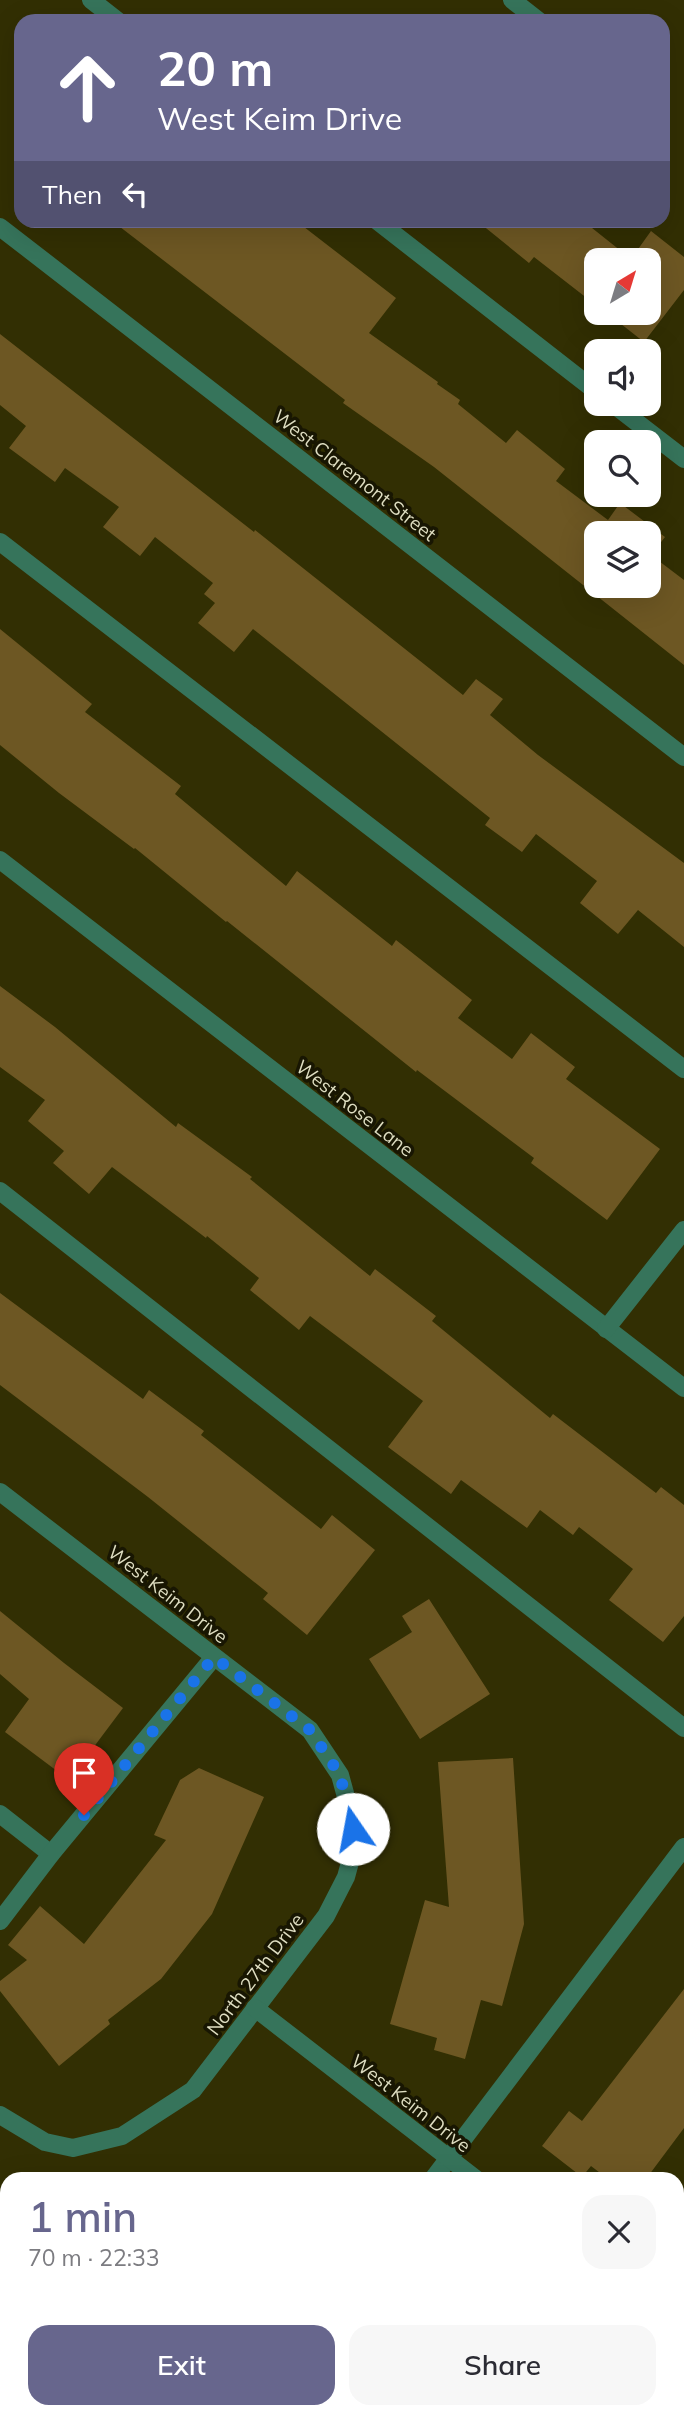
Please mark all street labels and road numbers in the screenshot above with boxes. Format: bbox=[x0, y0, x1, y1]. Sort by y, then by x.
street label: West Claremont Street bbox=[269, 404, 442, 546]
street label: West Rose Lane bbox=[291, 1055, 419, 1161]
street label: West Keim Drive bbox=[103, 1540, 233, 1648]
street label: North 27th Drive bbox=[201, 1908, 309, 2040]
street label: West Keim Drive bbox=[346, 2049, 476, 2157]

